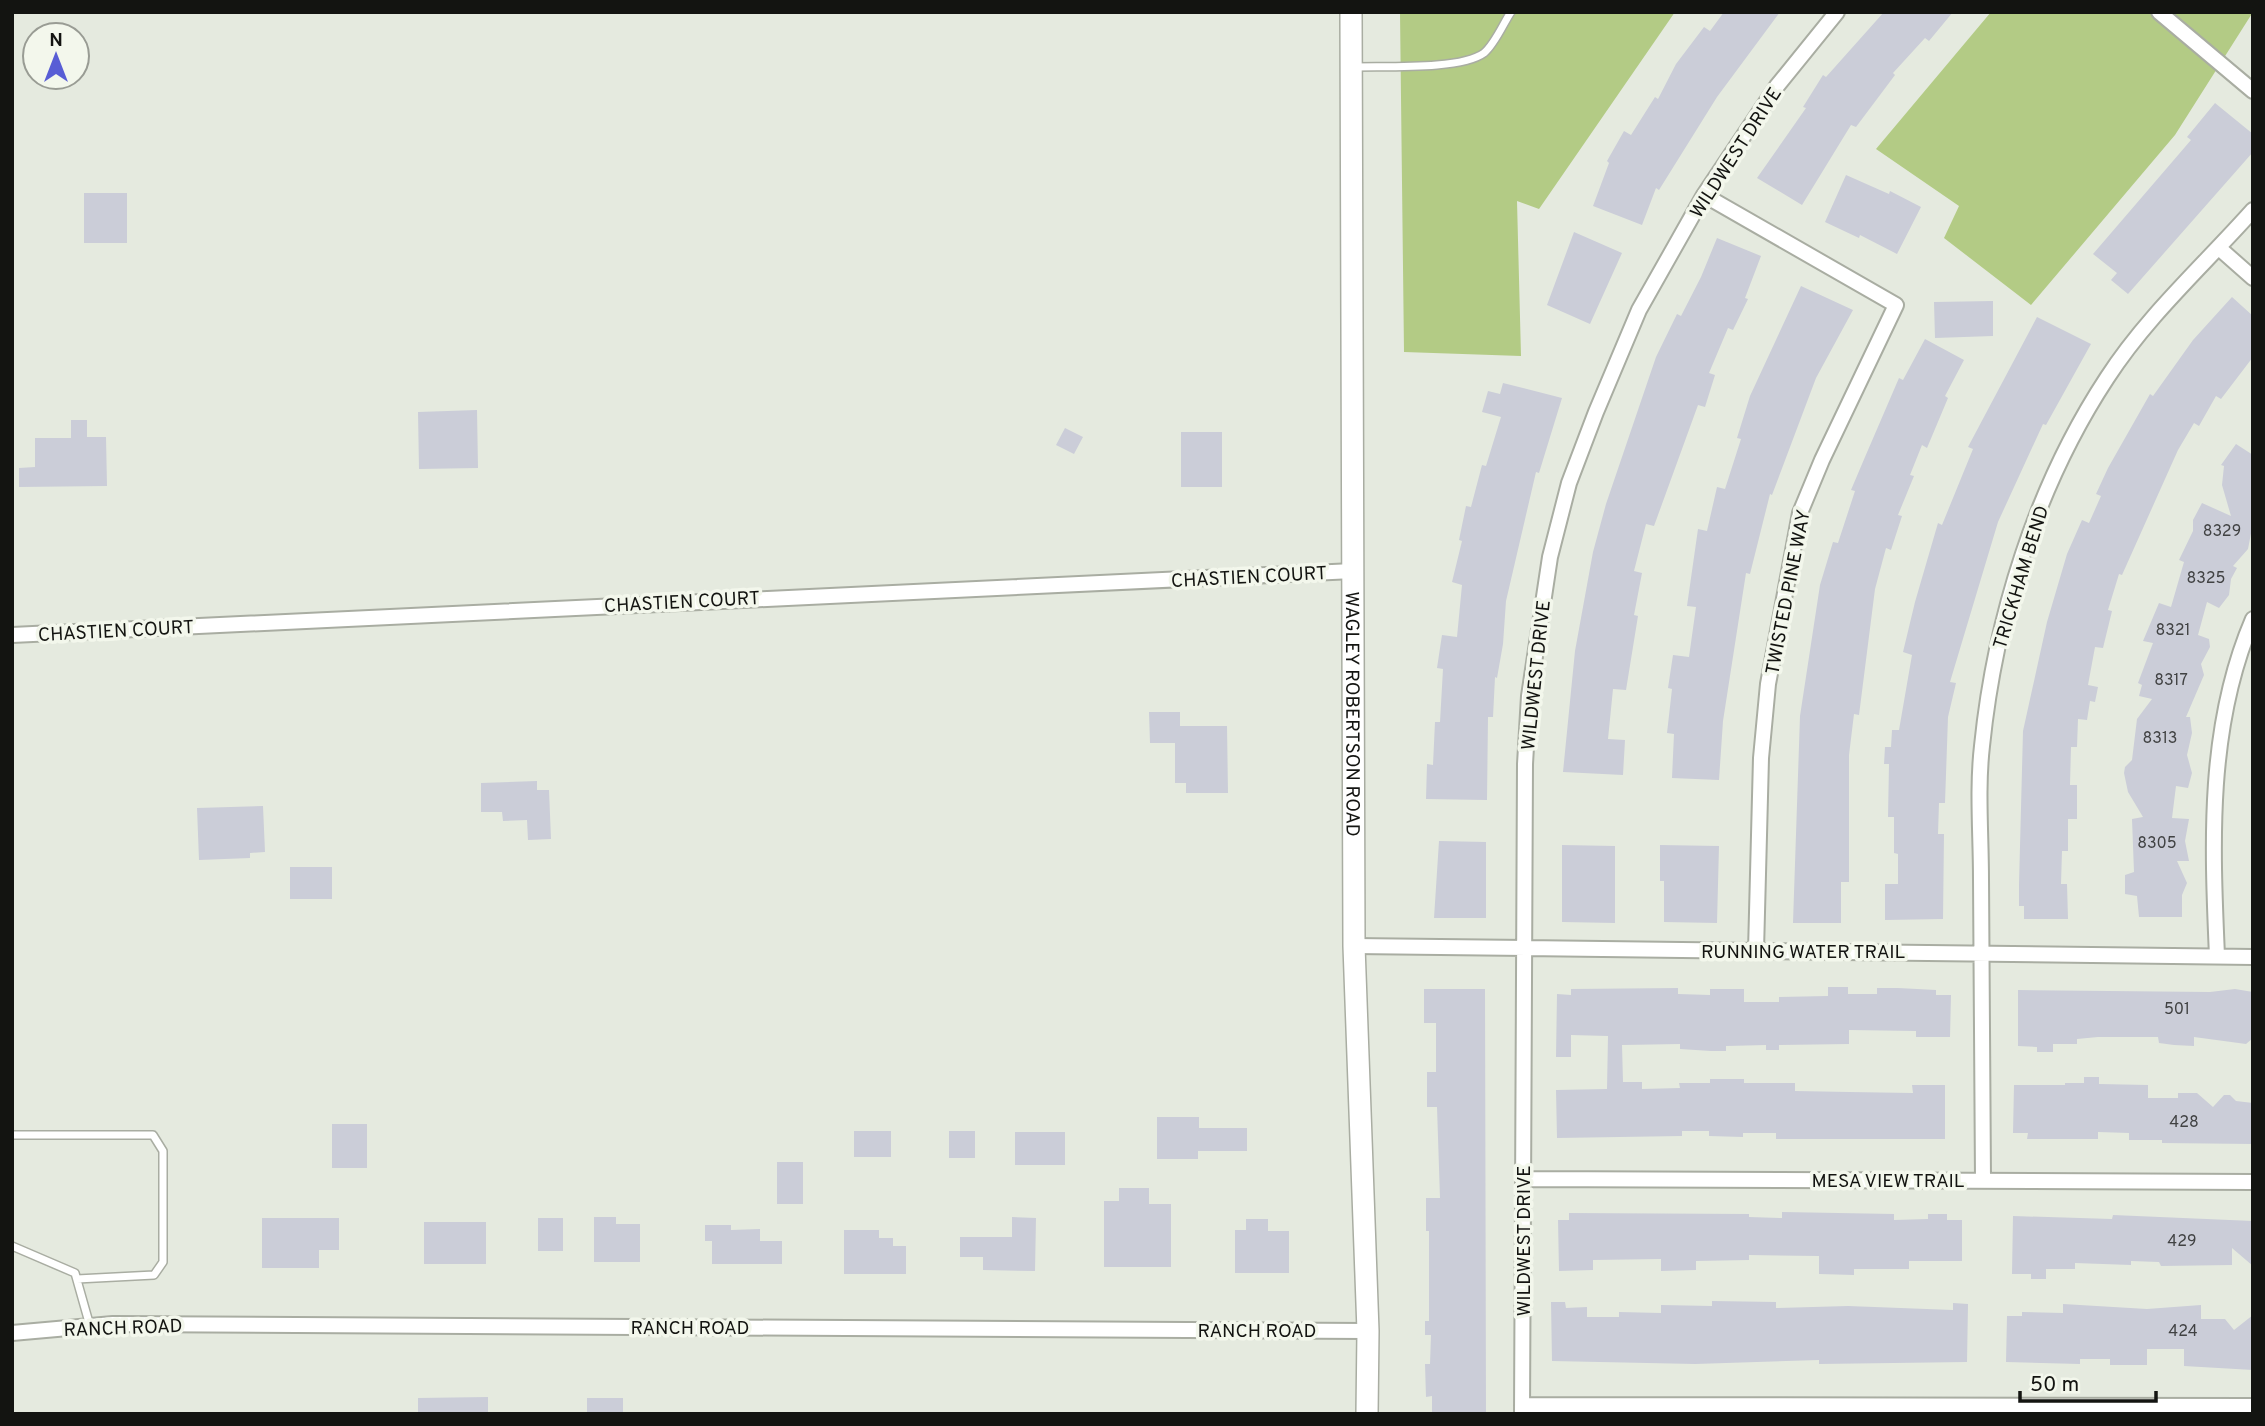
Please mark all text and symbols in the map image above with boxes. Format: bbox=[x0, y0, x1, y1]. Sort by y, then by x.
north arrow bbox=[21, 21, 91, 91]
text: N bbox=[49, 29, 63, 53]
street label: WILDWEST DRIVE bbox=[1685, 83, 1788, 223]
street label: TRICKHAM BEND bbox=[1989, 503, 2055, 652]
street label: TWISTED PINE WAY bbox=[1761, 508, 1817, 677]
house number: 8329 bbox=[2203, 522, 2241, 542]
street label: CHASTIEN COURT bbox=[1170, 562, 1328, 594]
house number: 8325 bbox=[2187, 569, 2225, 589]
street label: CHASTIEN COURT bbox=[603, 587, 761, 619]
street label: WAGLEY ROBERTSON ROAD bbox=[1339, 591, 1364, 837]
street label: WILDWEST DRIVE bbox=[1517, 599, 1557, 752]
street label: CHASTIEN COURT bbox=[37, 616, 195, 648]
house number: 8321 bbox=[2156, 621, 2190, 641]
house number: 8317 bbox=[2154, 671, 2188, 691]
house number: 8313 bbox=[2143, 729, 2177, 749]
house number: 8305 bbox=[2137, 834, 2177, 854]
street label: RUNNING WATER TRAIL bbox=[1701, 941, 1905, 965]
house number: 501 bbox=[2164, 1000, 2190, 1020]
house number: 428 bbox=[2169, 1113, 2199, 1133]
street label: WILDWEST DRIVE bbox=[1513, 1165, 1537, 1317]
street label: MESA VIEW TRAIL bbox=[1812, 1170, 1965, 1194]
house number: 429 bbox=[2167, 1232, 2197, 1252]
street label: RANCH ROAD bbox=[63, 1315, 183, 1343]
street label: RANCH ROAD bbox=[630, 1317, 750, 1341]
street label: RANCH ROAD bbox=[1197, 1320, 1317, 1344]
house number: 424 bbox=[2168, 1322, 2198, 1342]
scale bar bbox=[2020, 1360, 2156, 1404]
text: 50 m bbox=[2030, 1372, 2079, 1399]

